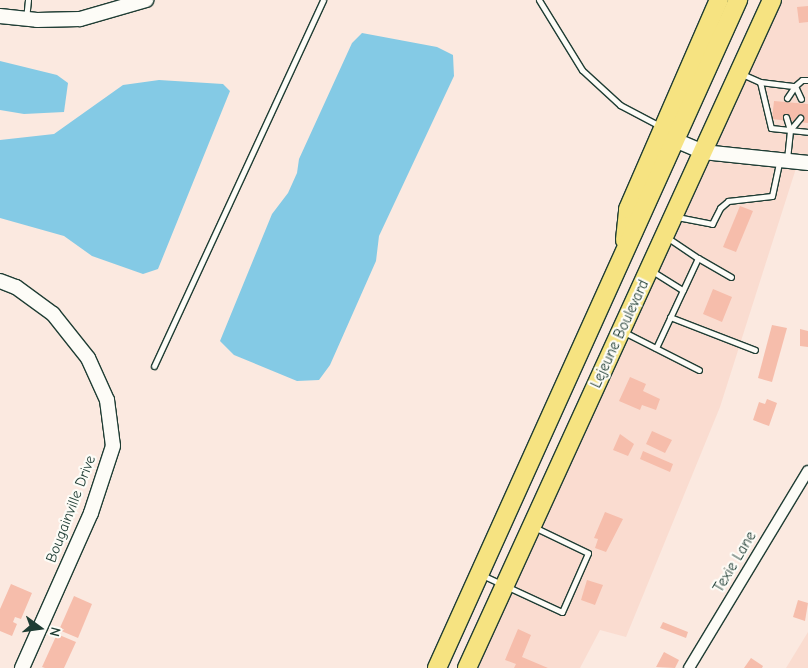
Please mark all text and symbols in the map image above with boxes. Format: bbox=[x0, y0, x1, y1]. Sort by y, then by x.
street label: Lejeune Boulevard bbox=[587, 277, 653, 391]
street label: Bougainville Drive bbox=[42, 453, 100, 565]
street label: Texie Lane bbox=[710, 528, 760, 596]
north arrow bbox=[15, 603, 65, 653]
text: N bbox=[46, 625, 64, 638]

